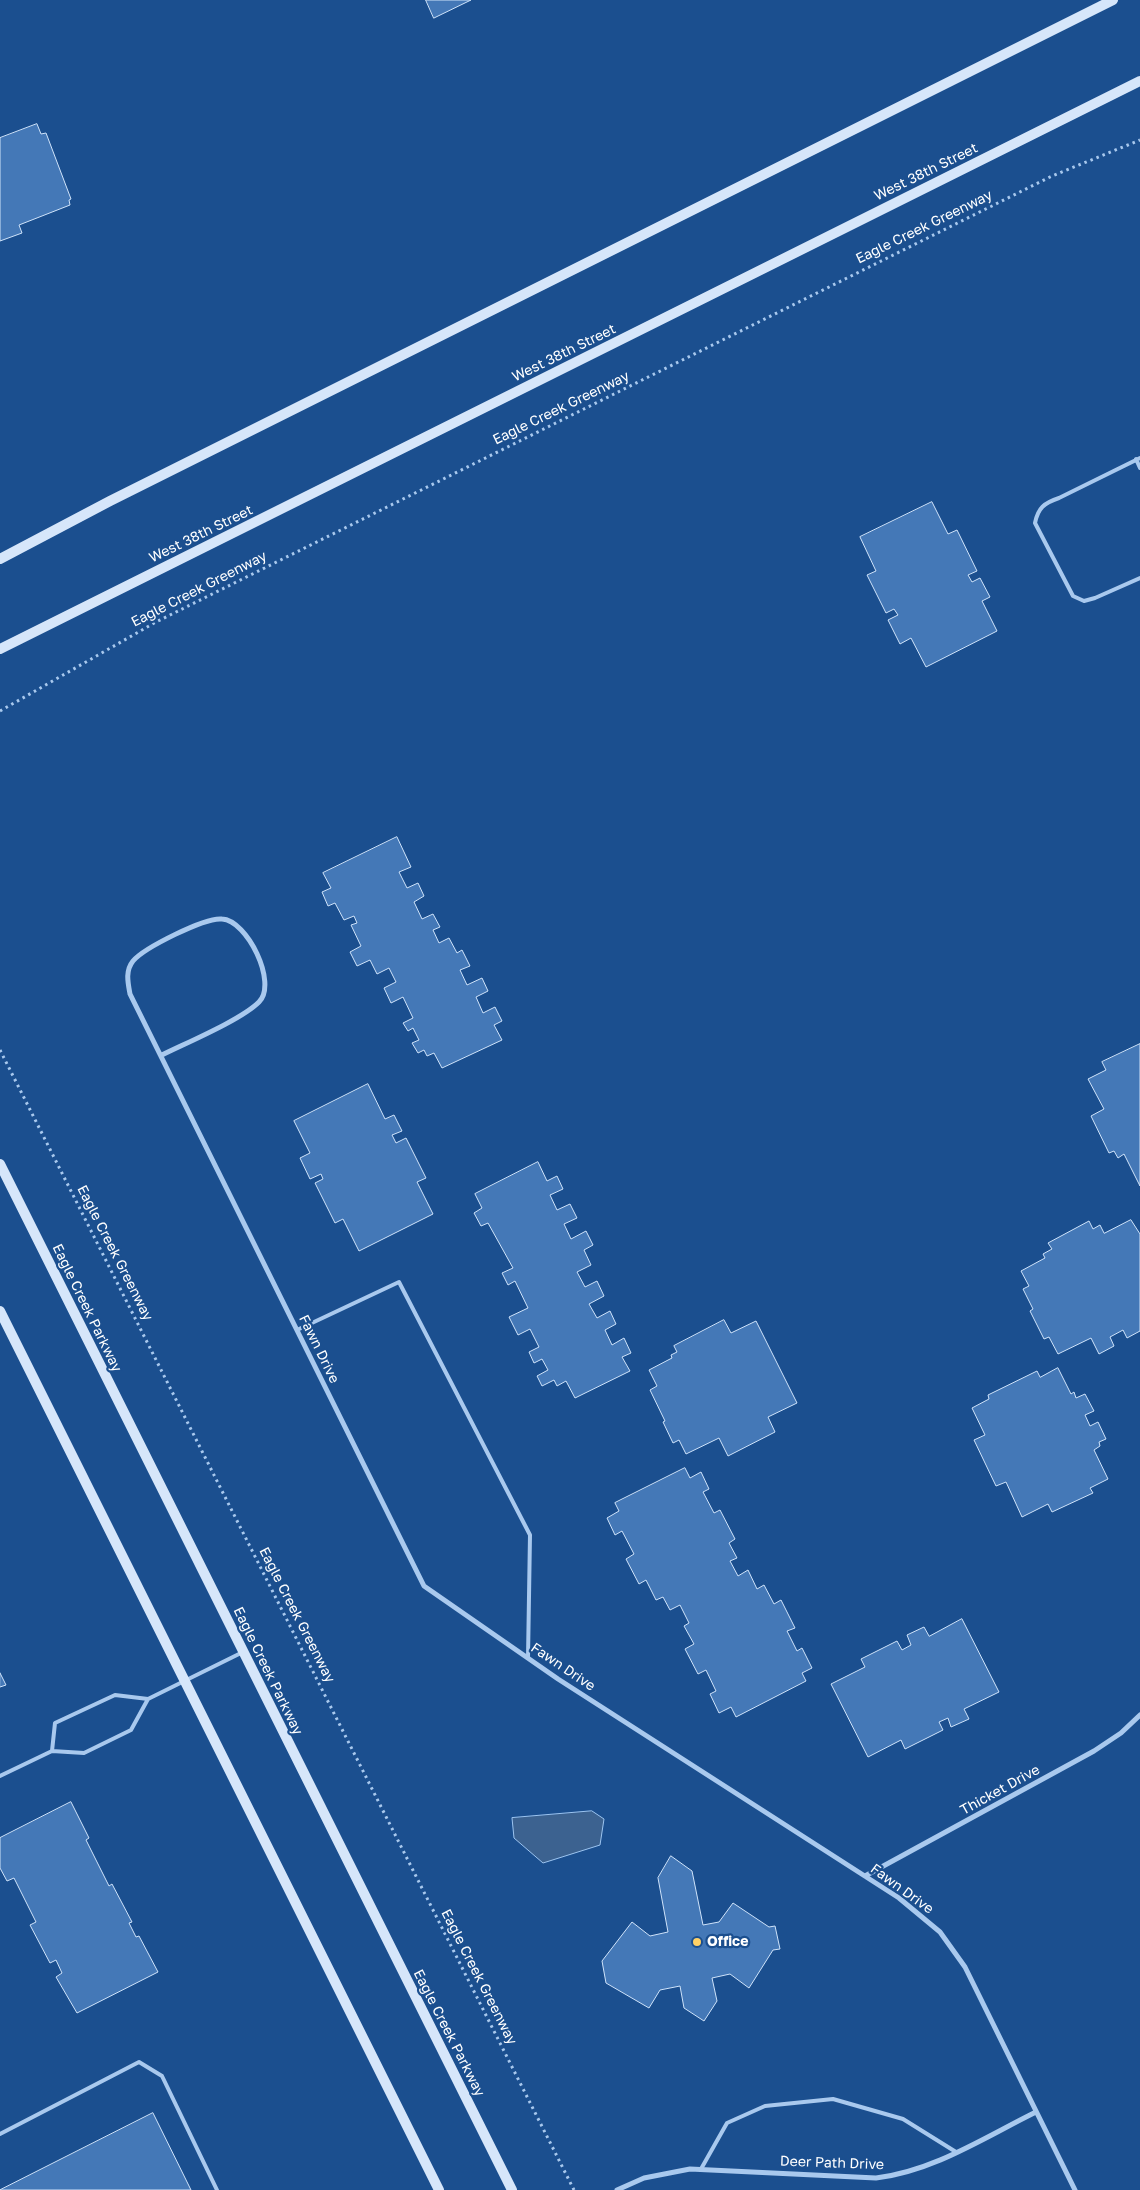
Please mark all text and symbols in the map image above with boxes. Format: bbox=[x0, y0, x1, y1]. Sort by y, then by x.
street label: West 38th Street bbox=[871, 140, 981, 204]
street label: Eagle Creek Greenway bbox=[853, 187, 995, 267]
street label: West 38th Street bbox=[509, 321, 619, 385]
street label: Eagle Creek Greenway bbox=[490, 368, 632, 448]
street label: West 38th Street bbox=[146, 502, 256, 566]
street label: Eagle Creek Greenway bbox=[128, 548, 270, 630]
street label: Eagle Creek Greenway bbox=[74, 1182, 156, 1324]
street label: Eagle Creek Parkway bbox=[49, 1241, 125, 1375]
street label: Fawn Drive bbox=[295, 1312, 343, 1386]
street label: Eagle Creek Greenway bbox=[256, 1544, 338, 1686]
street label: Eagle Creek Parkway bbox=[230, 1604, 306, 1738]
street label: Fawn Drive bbox=[528, 1639, 598, 1695]
street label: Thicket Drive bbox=[957, 1761, 1043, 1819]
street label: Fawn Drive bbox=[867, 1860, 937, 1918]
street label: Eagle Creek Greenway bbox=[438, 1906, 520, 2048]
place label: Office bbox=[707, 1934, 748, 1950]
marker: Office bbox=[691, 1936, 703, 1948]
street label: Eagle Creek Parkway bbox=[410, 1967, 488, 2099]
street label: Deer Path Drive bbox=[780, 2153, 884, 2173]

